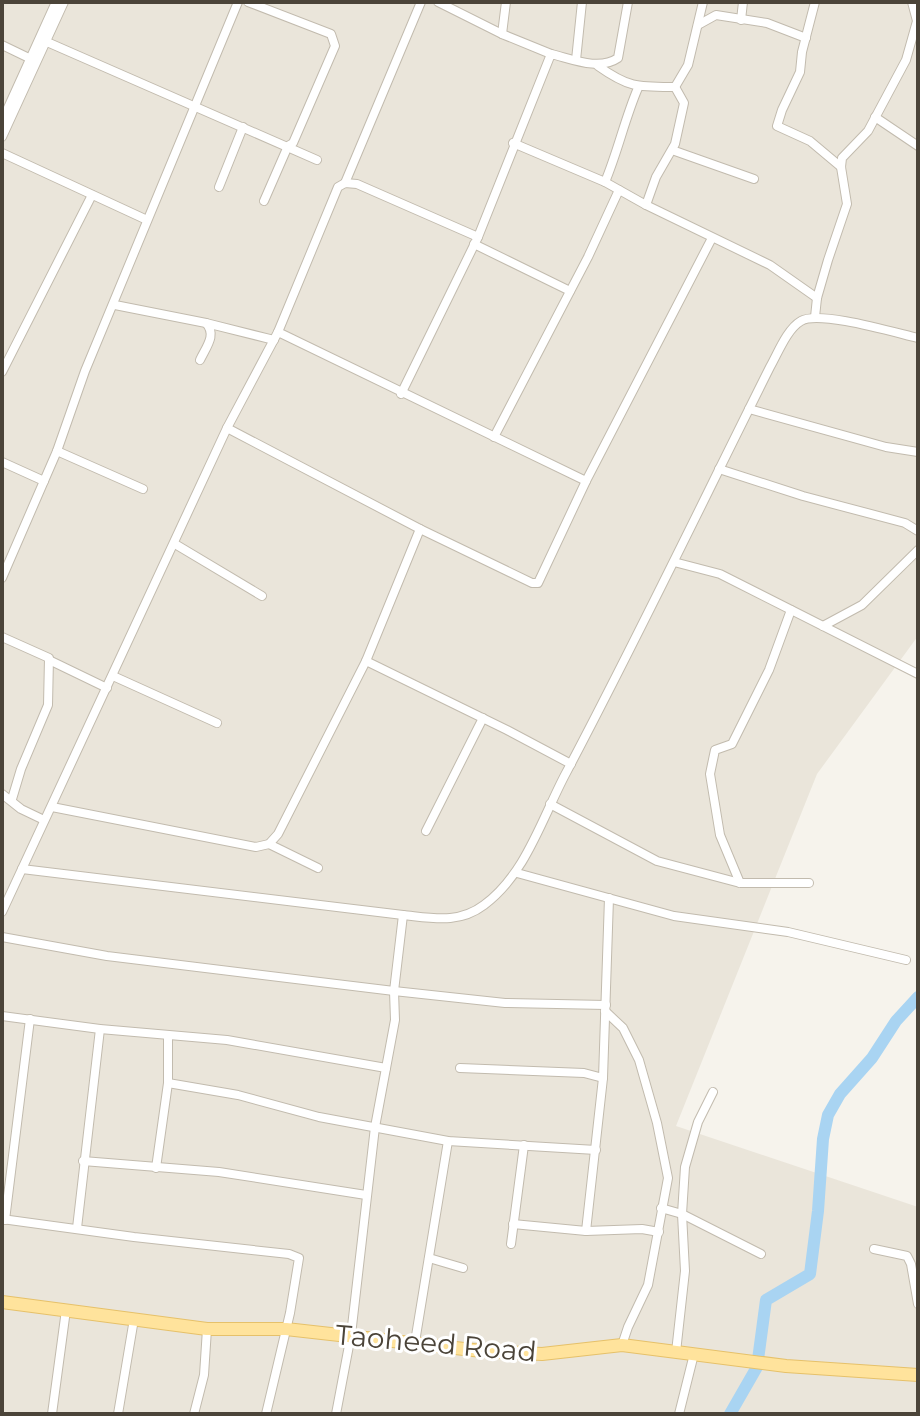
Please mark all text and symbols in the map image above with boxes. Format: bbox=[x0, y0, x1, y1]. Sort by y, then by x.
street label: Taoheed Road bbox=[334, 1317, 538, 1369]

